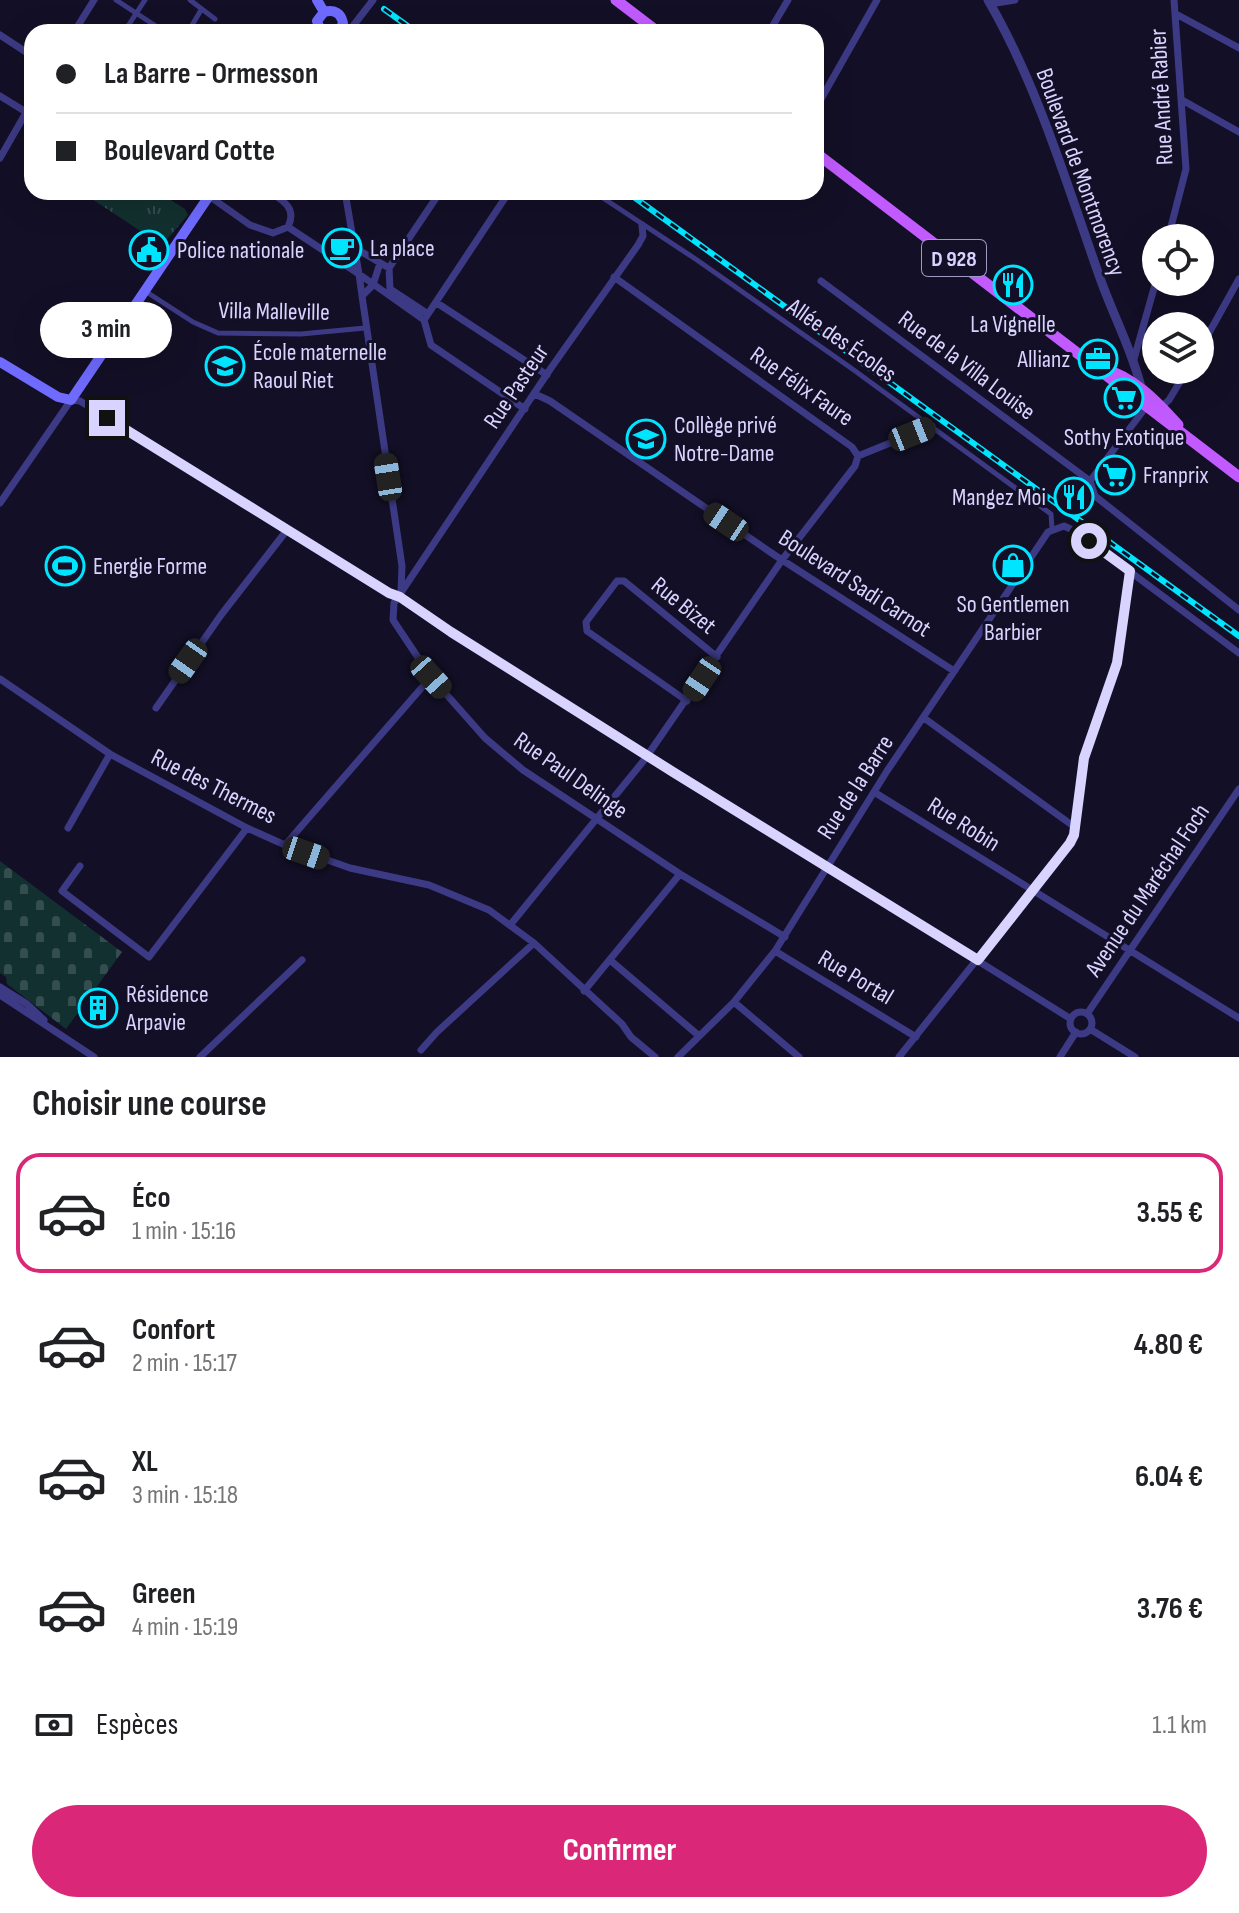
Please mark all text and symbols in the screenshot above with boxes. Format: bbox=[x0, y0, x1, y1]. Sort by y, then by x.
street label: Rue André Rabier bbox=[1143, 28, 1180, 166]
text: La Barre - Ormesson bbox=[104, 56, 318, 92]
street label: Boulevard de Montmorency bbox=[1029, 64, 1132, 280]
text: Boulevard Cotte bbox=[104, 133, 275, 169]
map controls bbox=[1142, 224, 1214, 384]
button: locate bbox=[1142, 224, 1214, 296]
cafe icon: La place bbox=[321, 227, 363, 269]
public building icon: Police nationale bbox=[128, 229, 170, 271]
place label: La place bbox=[370, 234, 435, 263]
place label: Police nationale bbox=[177, 236, 304, 265]
road number: D 928 bbox=[922, 240, 986, 276]
restaurant icon: La Vignelle bbox=[992, 264, 1034, 306]
street label: Allée des Écoles bbox=[781, 292, 902, 389]
street label: Villa Malleville bbox=[218, 296, 330, 327]
callout: 3 min bbox=[41, 302, 173, 358]
street label: Rue de la Villa Louise bbox=[892, 304, 1041, 426]
place label: La Vignelle bbox=[970, 310, 1056, 339]
button: layers bbox=[1142, 312, 1214, 384]
text: 3 min bbox=[81, 314, 131, 345]
place label: École maternelle Raoul Riet bbox=[253, 338, 387, 395]
street label: Rue Pasteur bbox=[478, 338, 555, 434]
office icon: Allianz bbox=[1077, 338, 1119, 380]
street label: Rue Félix Faure bbox=[745, 340, 859, 433]
school or university icon: École maternelle Raoul Riet bbox=[204, 345, 246, 387]
place label: Allianz bbox=[1016, 345, 1070, 374]
supermarket icon: Sothy Exotique bbox=[1103, 377, 1145, 419]
route end bbox=[89, 400, 125, 436]
place label: Collège privé Notre-Dame bbox=[674, 411, 777, 468]
car bbox=[885, 414, 939, 454]
school or university icon: Collège privé Notre-Dame bbox=[625, 418, 667, 460]
place label: Sothy Exotique bbox=[1064, 423, 1184, 452]
car bbox=[372, 451, 404, 503]
supermarket icon: Franprix bbox=[1094, 454, 1136, 496]
place label: Franprix bbox=[1143, 461, 1208, 490]
restaurant icon: Mangez Moi bbox=[1053, 476, 1095, 518]
place label: Mangez Moi bbox=[952, 483, 1046, 512]
car bbox=[699, 499, 753, 545]
street label: Boulevard Sadi Carnot bbox=[773, 523, 936, 643]
route start bbox=[1071, 523, 1107, 559]
shop icon: So Gentlemen Barbier bbox=[992, 544, 1034, 586]
sports icon: Energie Forme bbox=[44, 545, 86, 587]
place label: Energie Forme bbox=[93, 552, 207, 581]
street label: Rue Bizet bbox=[645, 571, 722, 640]
place label: So Gentlemen Barbier bbox=[957, 590, 1069, 647]
car bbox=[164, 634, 212, 688]
car bbox=[406, 651, 456, 703]
car bbox=[679, 652, 725, 706]
street label: Rue Paul Delinge bbox=[508, 726, 633, 825]
street label: Rue de la Barre bbox=[811, 730, 900, 845]
street label: Rue des Thermes bbox=[146, 742, 281, 830]
street label: Rue Robin bbox=[922, 791, 1005, 858]
street label: Avenue du Maréchal Foch bbox=[1078, 798, 1216, 983]
car bbox=[279, 834, 333, 872]
street label: Rue Portal bbox=[813, 944, 899, 1011]
place label: Résidence Arpavie bbox=[125, 980, 209, 1037]
building icon: Résidence Arpavie bbox=[77, 987, 119, 1029]
text: Choisir une course bbox=[32, 1083, 267, 1126]
icon: car bbox=[36, 1177, 108, 1249]
text: Éco bbox=[132, 1180, 171, 1216]
text: 3.55 € bbox=[1136, 1195, 1203, 1231]
text: 1 min · 15:16 bbox=[132, 1216, 236, 1247]
icon: car bbox=[36, 1309, 108, 1381]
text: Confort bbox=[132, 1312, 215, 1348]
text: 4.80 € bbox=[1134, 1327, 1203, 1363]
text: 2 min · 15:17 bbox=[132, 1348, 237, 1379]
icon: car bbox=[36, 1441, 108, 1513]
text: XL bbox=[132, 1444, 158, 1480]
text: 6.04 € bbox=[1135, 1459, 1203, 1495]
text: 3 min · 15:18 bbox=[132, 1480, 238, 1511]
icon: car bbox=[36, 1573, 108, 1645]
text: Green bbox=[132, 1576, 196, 1612]
text: 3.76 € bbox=[1137, 1591, 1203, 1627]
text: 4 min · 15:19 bbox=[132, 1612, 238, 1643]
icon: cash bbox=[32, 1703, 76, 1747]
text: Espèces bbox=[96, 1707, 178, 1743]
text: 1.1 km bbox=[1152, 1710, 1207, 1741]
button: Confirmer bbox=[32, 1805, 1207, 1897]

